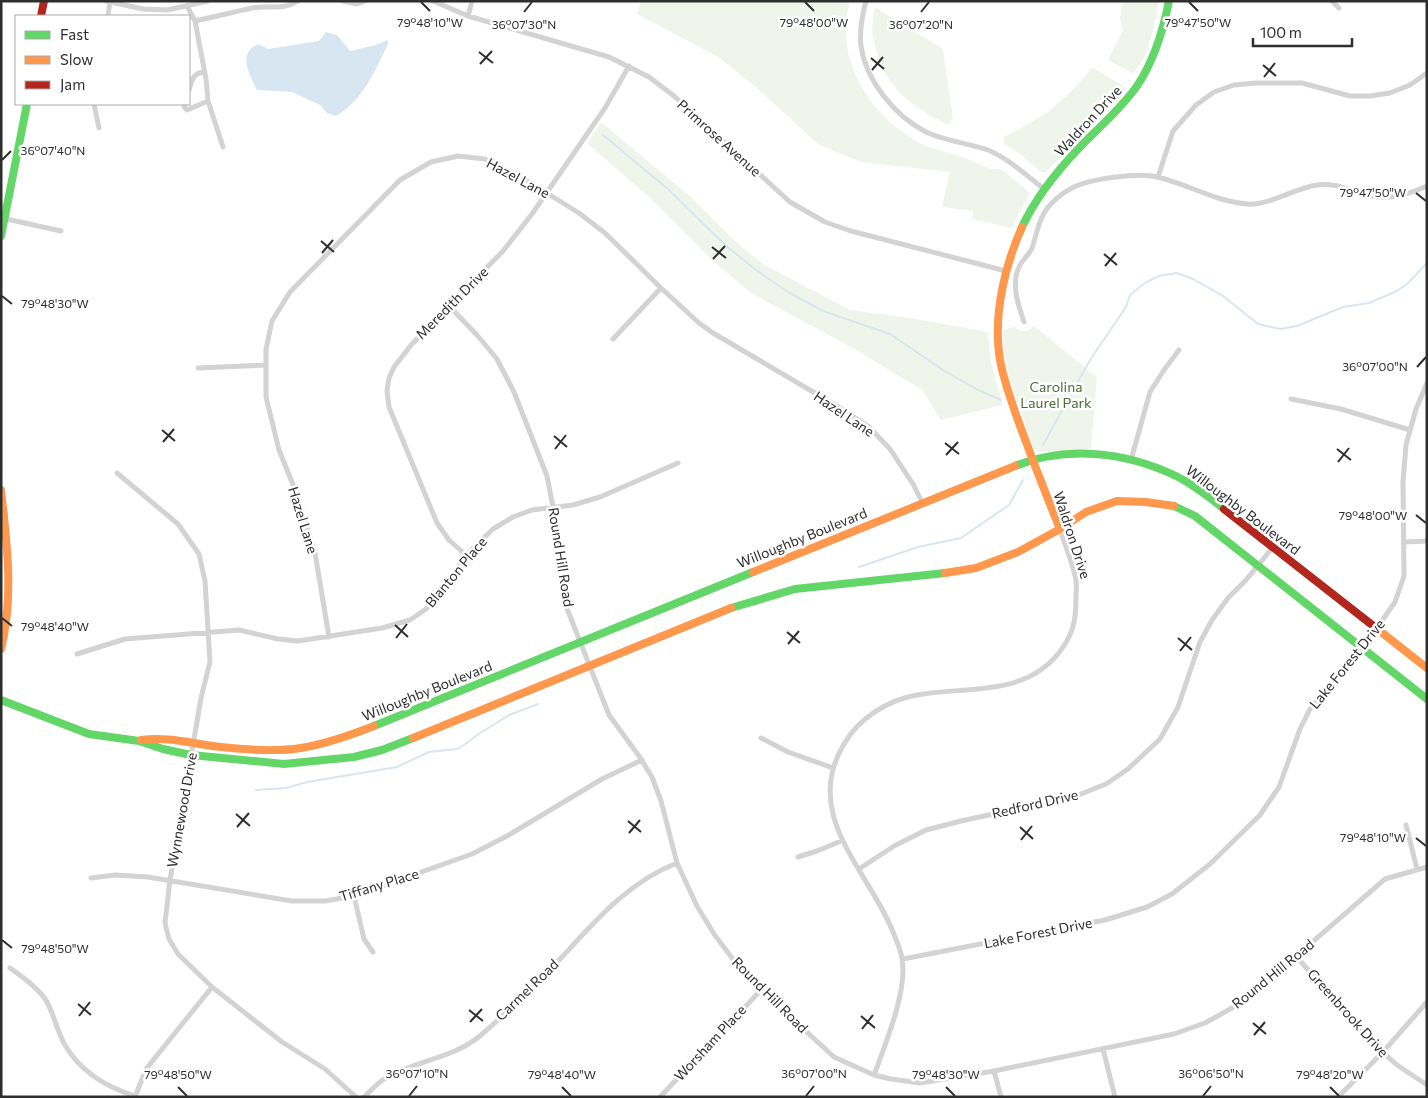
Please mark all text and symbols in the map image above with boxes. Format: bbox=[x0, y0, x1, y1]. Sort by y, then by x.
legend bbox=[15, 15, 190, 105]
text: 79°48'10"W bbox=[397, 15, 463, 29]
text: 79°48'00"W bbox=[780, 15, 848, 29]
text: 79°47'50"W bbox=[1165, 15, 1231, 29]
scale bar bbox=[1253, 15, 1352, 47]
text: 36°07'30"N bbox=[492, 17, 556, 31]
text: 36°07'20"N bbox=[889, 17, 953, 31]
text: 100 m bbox=[1260, 23, 1302, 41]
text: Fast bbox=[60, 25, 89, 43]
text: Slow bbox=[60, 50, 93, 68]
text: Jam bbox=[60, 75, 85, 93]
street label: Waldron Drive bbox=[1050, 82, 1125, 160]
street label: Primrose Avenue bbox=[674, 96, 765, 180]
text: 36°07'40"N bbox=[21, 143, 85, 157]
street label: Hazel Lane bbox=[484, 154, 553, 201]
text: 79°47'50"W bbox=[1340, 185, 1406, 199]
street label: Meredith Drive bbox=[412, 263, 491, 342]
text: 79°48'30"W bbox=[21, 296, 89, 310]
text: 36°07'00"N bbox=[1342, 359, 1408, 373]
park label: Carolina Laurel Park bbox=[1020, 378, 1092, 411]
street label: Hazel Lane bbox=[811, 387, 878, 440]
street label: Willoughby Boulevard bbox=[1183, 461, 1304, 558]
street label: Hazel Lane bbox=[285, 484, 322, 555]
street label: Waldron Drive bbox=[1050, 489, 1095, 581]
street label: Willoughby Boulevard bbox=[734, 504, 869, 571]
street label: Round Hill Road bbox=[545, 506, 578, 608]
text: 79°48'00"W bbox=[1339, 508, 1407, 522]
street label: Blanton Place bbox=[421, 533, 490, 610]
street label: Lake Forest Drive bbox=[1305, 616, 1388, 712]
text: 79°48'40"W bbox=[21, 619, 89, 633]
street label: Willoughby Boulevard bbox=[359, 657, 494, 724]
street label: Wynnewood Drive bbox=[163, 751, 200, 869]
street label: Redford Drive bbox=[990, 785, 1080, 822]
text: 79°48'10"W bbox=[1340, 830, 1406, 844]
street label: Tiffany Place bbox=[337, 864, 421, 905]
street label: Lake Forest Drive bbox=[982, 914, 1094, 951]
street label: Round Hill Road bbox=[1228, 935, 1317, 1012]
text: 79°48'50"W bbox=[21, 941, 89, 955]
street label: Round Hill Road bbox=[729, 953, 812, 1036]
street label: Carmel Road bbox=[492, 955, 562, 1024]
street label: Greenbrook Drive bbox=[1304, 965, 1392, 1060]
street label: Worsham Place bbox=[670, 1001, 749, 1084]
text: 36°07'10"N bbox=[386, 1066, 448, 1080]
text: 36°07'00"N bbox=[781, 1066, 847, 1080]
text: 36°06'50"N bbox=[1178, 1066, 1244, 1080]
text: 79°48'50"W bbox=[144, 1067, 212, 1081]
text: 79°48'40"W bbox=[528, 1067, 596, 1081]
text: 79°48'30"W bbox=[912, 1067, 980, 1081]
text: 79°48'20"W bbox=[1296, 1067, 1364, 1081]

